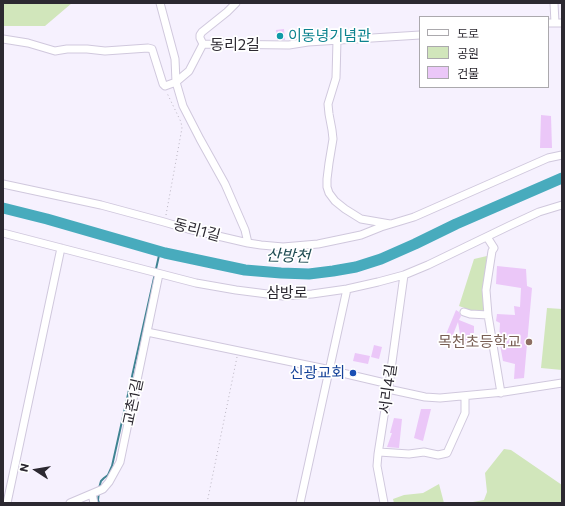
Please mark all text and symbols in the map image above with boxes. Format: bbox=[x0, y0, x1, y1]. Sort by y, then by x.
legend bbox=[419, 16, 549, 88]
text: 도로 bbox=[457, 26, 479, 40]
place label: 이동녕기념관 bbox=[288, 27, 371, 45]
marker: 이동녕기념관 bbox=[275, 31, 285, 41]
street label: 동리2길 bbox=[210, 36, 260, 54]
text: 공원 bbox=[457, 46, 479, 60]
text: 건물 bbox=[457, 66, 479, 80]
street label: 동리1길 bbox=[172, 215, 222, 245]
water label: 산방천 bbox=[266, 246, 310, 266]
street label: 삼방로 bbox=[266, 284, 308, 302]
place label: 목천초등학교 bbox=[438, 333, 521, 351]
marker: 목천초등학교 bbox=[524, 337, 534, 347]
street label: 서리4길 bbox=[376, 363, 400, 415]
place label: 신광교회 bbox=[290, 364, 345, 382]
marker: 신광교회 bbox=[348, 368, 358, 378]
street label: 교촌1길 bbox=[119, 377, 147, 427]
north arrow bbox=[16, 450, 56, 490]
text: N bbox=[17, 462, 31, 473]

